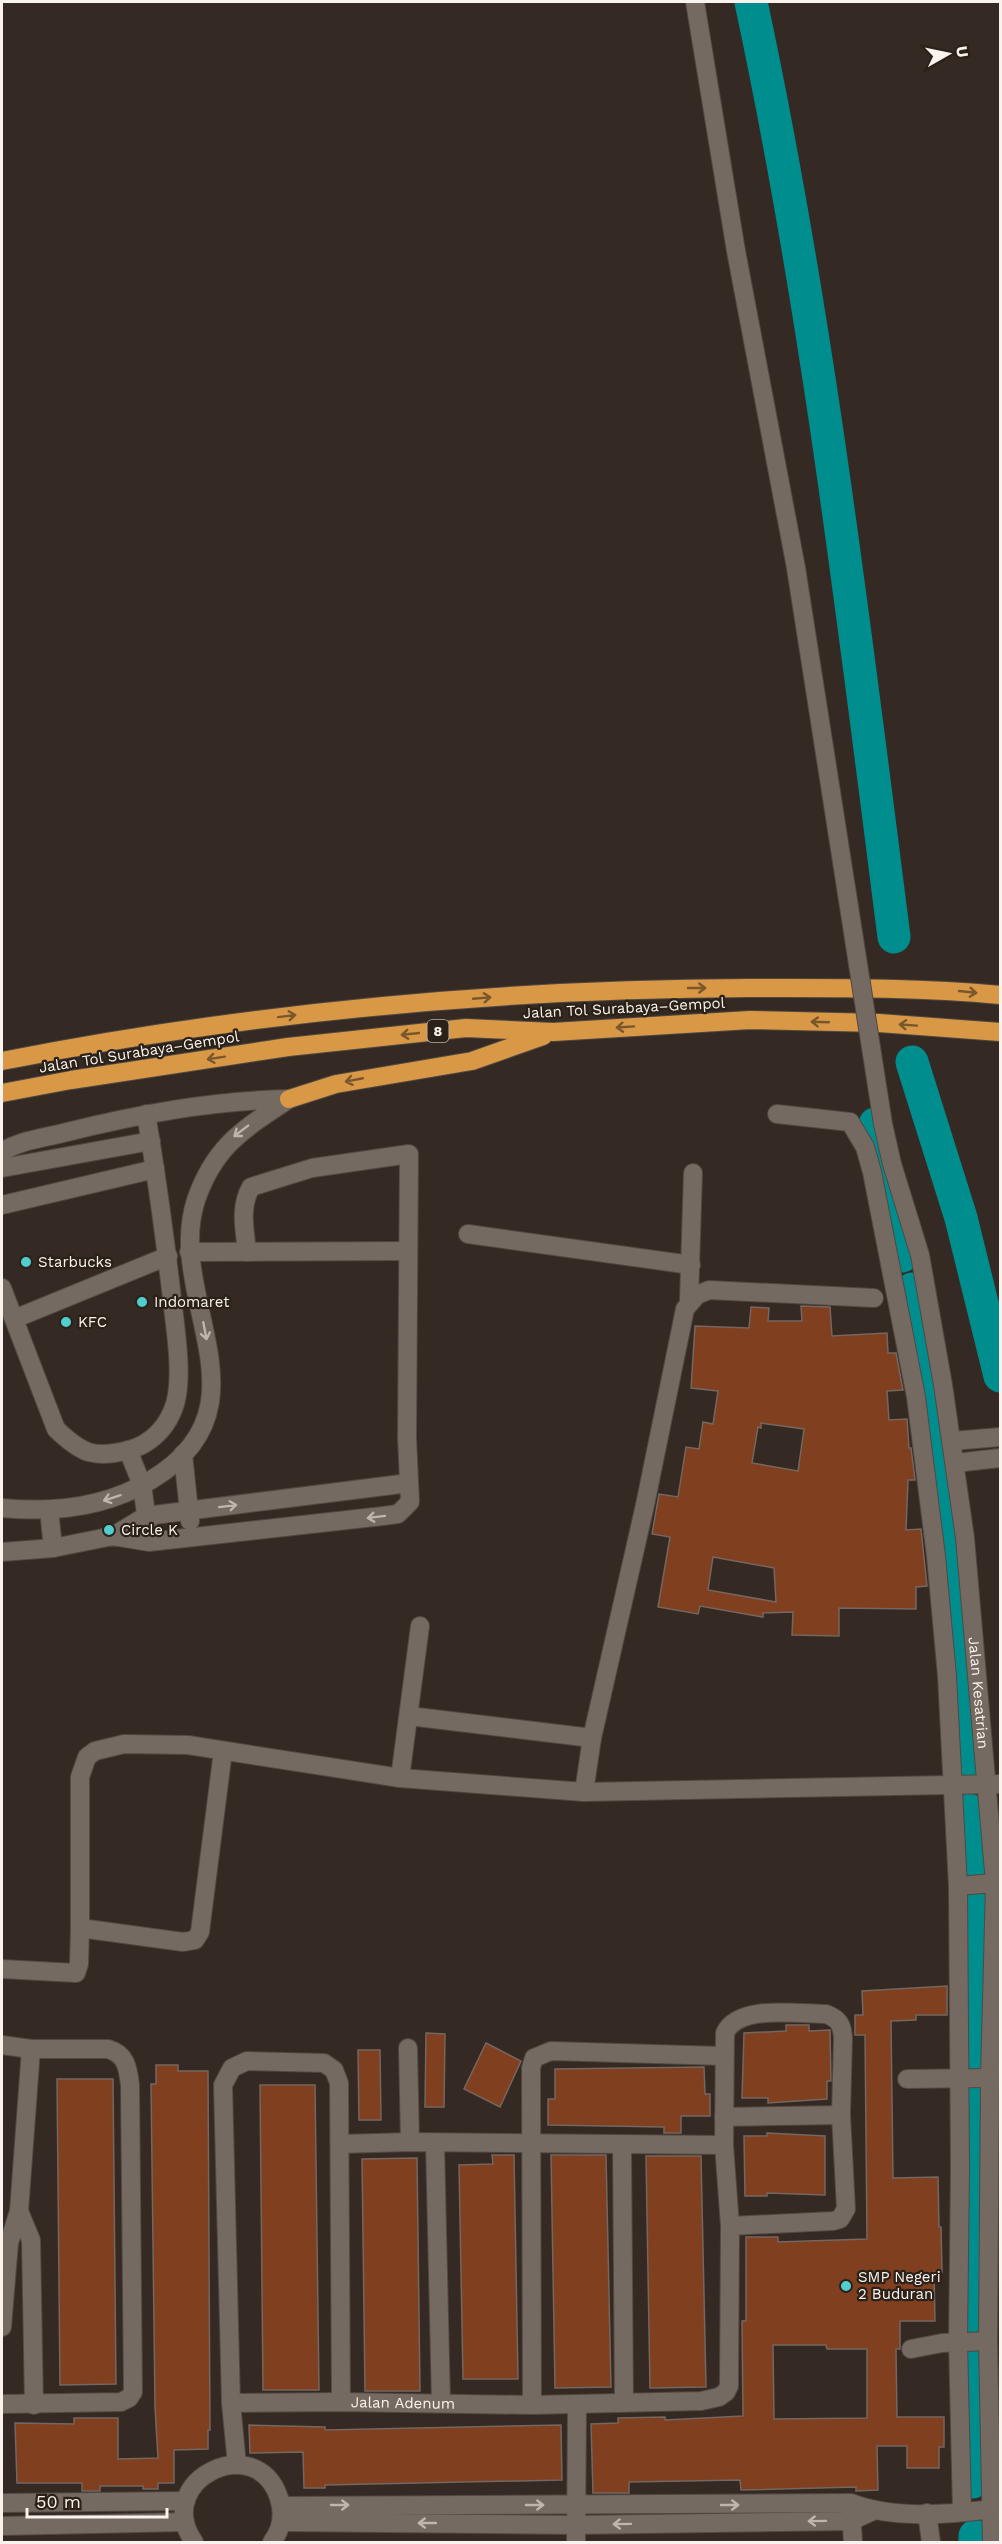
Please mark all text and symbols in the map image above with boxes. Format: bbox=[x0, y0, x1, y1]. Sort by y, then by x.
north arrow bbox=[918, 24, 978, 84]
text: U bbox=[952, 45, 973, 59]
one-way arrow bbox=[687, 982, 707, 994]
one-way arrow bbox=[957, 987, 977, 998]
one-way arrow bbox=[471, 992, 491, 1003]
street label: Jalan Tol Surabaya–Gempol bbox=[522, 994, 726, 1022]
one-way arrow bbox=[277, 1010, 297, 1021]
one-way arrow bbox=[811, 1016, 831, 1027]
one-way arrow bbox=[899, 1019, 919, 1030]
road number: 8 bbox=[428, 1020, 448, 1042]
one-way arrow bbox=[616, 1022, 636, 1033]
street label: Jalan Tol Surabaya–Gempol bbox=[38, 1027, 241, 1077]
one-way arrow bbox=[400, 1029, 420, 1040]
one-way arrow bbox=[207, 1053, 227, 1064]
one-way arrow bbox=[345, 1075, 364, 1087]
one-way arrow bbox=[233, 1125, 249, 1138]
place label: Starbucks bbox=[38, 1253, 112, 1271]
marker: Starbucks bbox=[19, 1255, 33, 1269]
place label: Indomaret bbox=[154, 1293, 230, 1311]
marker: Indomaret bbox=[135, 1295, 149, 1309]
place label: KFC bbox=[78, 1313, 107, 1331]
marker: KFC bbox=[59, 1315, 73, 1329]
one-way arrow bbox=[200, 1320, 211, 1340]
one-way arrow bbox=[103, 1493, 122, 1504]
one-way arrow bbox=[218, 1500, 238, 1511]
one-way arrow bbox=[366, 1512, 386, 1523]
place label: Circle K bbox=[121, 1521, 178, 1539]
marker: Circle K bbox=[102, 1523, 116, 1537]
street label: Jalan Kesatrian bbox=[965, 1636, 992, 1750]
place label: SMP Negeri 2 Buduran bbox=[858, 2268, 941, 2303]
marker: SMP Negeri 2 Buduran bbox=[839, 2279, 853, 2293]
street label: Jalan Adenum bbox=[351, 2393, 455, 2413]
scale bar bbox=[27, 2481, 166, 2519]
text: 50 m bbox=[36, 2491, 81, 2512]
one-way arrow bbox=[329, 2499, 349, 2511]
one-way arrow bbox=[524, 2499, 544, 2511]
one-way arrow bbox=[719, 2499, 739, 2511]
one-way arrow bbox=[807, 2516, 827, 2527]
one-way arrow bbox=[417, 2518, 437, 2529]
one-way arrow bbox=[612, 2518, 632, 2530]

